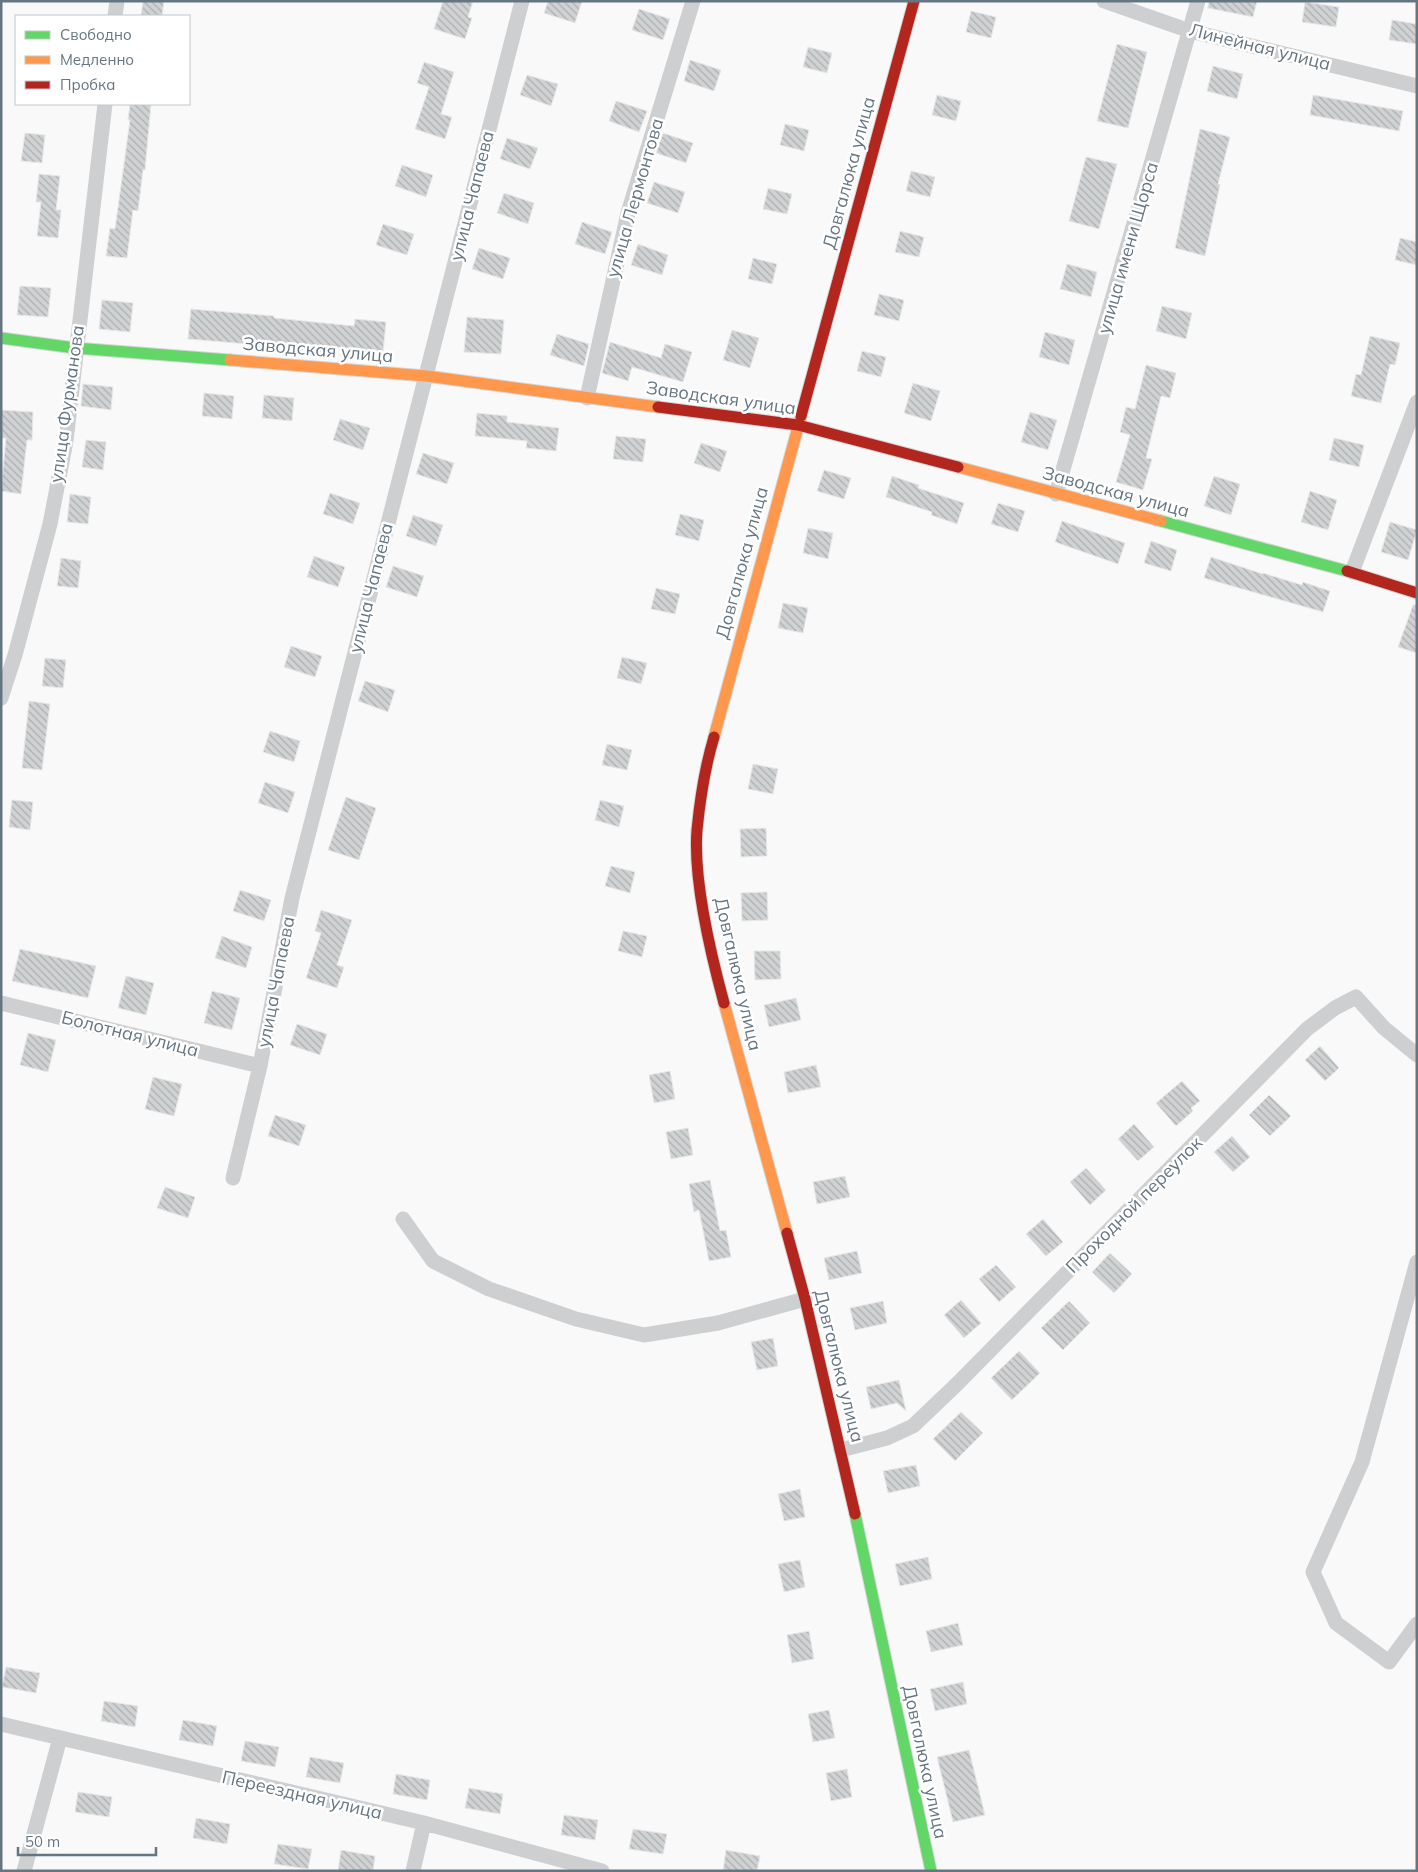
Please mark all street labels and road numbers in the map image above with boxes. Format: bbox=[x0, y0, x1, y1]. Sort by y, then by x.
street label: Линейная улица bbox=[1187, 18, 1333, 75]
street label: Довгалюка улица bbox=[817, 94, 880, 251]
street label: улица Лермонтова bbox=[601, 115, 668, 280]
street label: улица Чапаева bbox=[444, 128, 499, 263]
street label: улица имени Щорса bbox=[1092, 159, 1163, 336]
street label: улица Фурманова bbox=[44, 324, 89, 484]
street label: Заводская улица bbox=[242, 331, 394, 368]
street label: Заводская улица bbox=[645, 376, 797, 419]
street label: Заводская улица bbox=[1040, 461, 1192, 522]
street label: Довгалюка улица bbox=[710, 484, 773, 641]
street label: улица Чапаева bbox=[343, 520, 398, 655]
street label: Довгалюка улица bbox=[710, 895, 767, 1053]
street label: улица Чапаева bbox=[252, 914, 300, 1050]
street label: Болотная улица bbox=[59, 1005, 201, 1062]
street label: Проходной переулок bbox=[1060, 1131, 1207, 1278]
street label: Довгалюка улица bbox=[809, 1287, 870, 1445]
street label: Довгалюка улица bbox=[898, 1683, 953, 1841]
street label: Переездная улица bbox=[220, 1765, 384, 1824]

